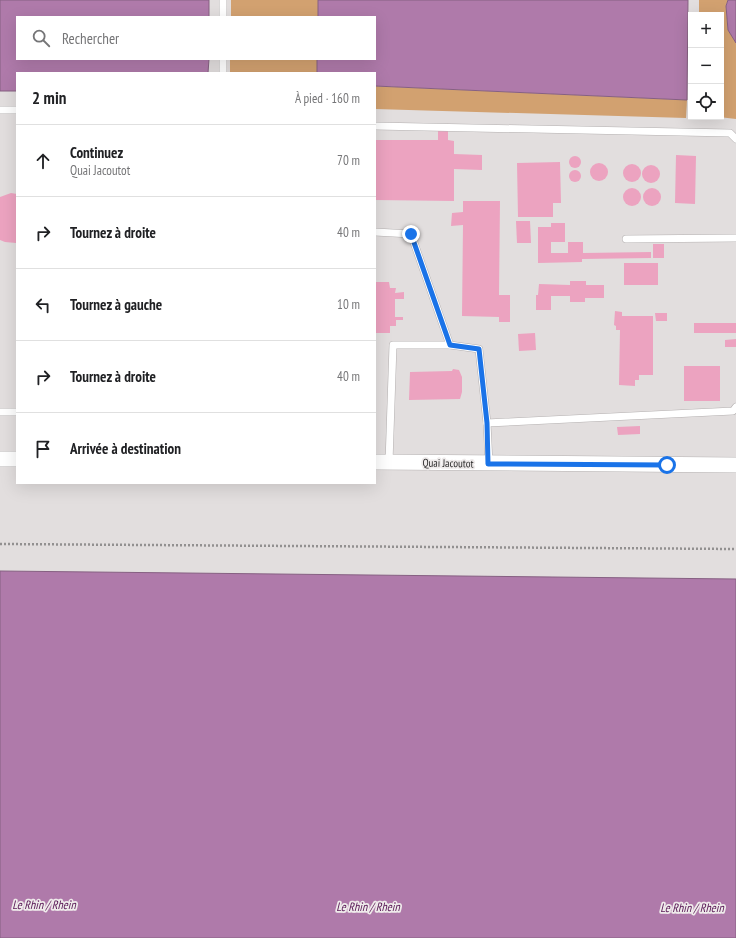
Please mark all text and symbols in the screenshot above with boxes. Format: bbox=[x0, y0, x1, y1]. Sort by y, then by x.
map controls bbox=[688, 12, 724, 120]
button: + bbox=[688, 12, 724, 48]
search box bbox=[16, 16, 376, 60]
icon: search bbox=[30, 27, 52, 49]
text: Rechercher bbox=[62, 29, 119, 48]
button: − bbox=[688, 48, 724, 84]
button: locate bbox=[688, 84, 724, 120]
text: 2 min bbox=[32, 87, 66, 109]
text: À pied · 160 m bbox=[295, 90, 360, 107]
text: Continuez bbox=[70, 143, 123, 162]
icon: ahead bbox=[32, 150, 54, 172]
text: 70 m bbox=[337, 152, 360, 169]
text: Quai Jacoutot bbox=[70, 162, 130, 179]
icon: right bbox=[32, 222, 54, 244]
text: Tournez à droite bbox=[70, 223, 156, 242]
text: 40 m bbox=[337, 224, 360, 241]
route end bbox=[402, 225, 420, 243]
icon: left bbox=[32, 294, 54, 316]
text: Tournez à gauche bbox=[70, 295, 162, 314]
text: 10 m bbox=[337, 296, 360, 313]
icon: right bbox=[32, 366, 54, 388]
text: Tournez à droite bbox=[70, 367, 156, 386]
text: 40 m bbox=[337, 368, 360, 385]
icon: arrive bbox=[32, 438, 54, 460]
text: Arrivée à destination bbox=[70, 439, 181, 458]
street label: Quai Jacoutot bbox=[422, 456, 474, 470]
route start bbox=[658, 456, 676, 474]
water label: Le Rhin / Rhein bbox=[12, 897, 76, 912]
water label: Le Rhin / Rhein bbox=[336, 899, 400, 914]
water label: Le Rhin / Rhein bbox=[660, 900, 724, 915]

